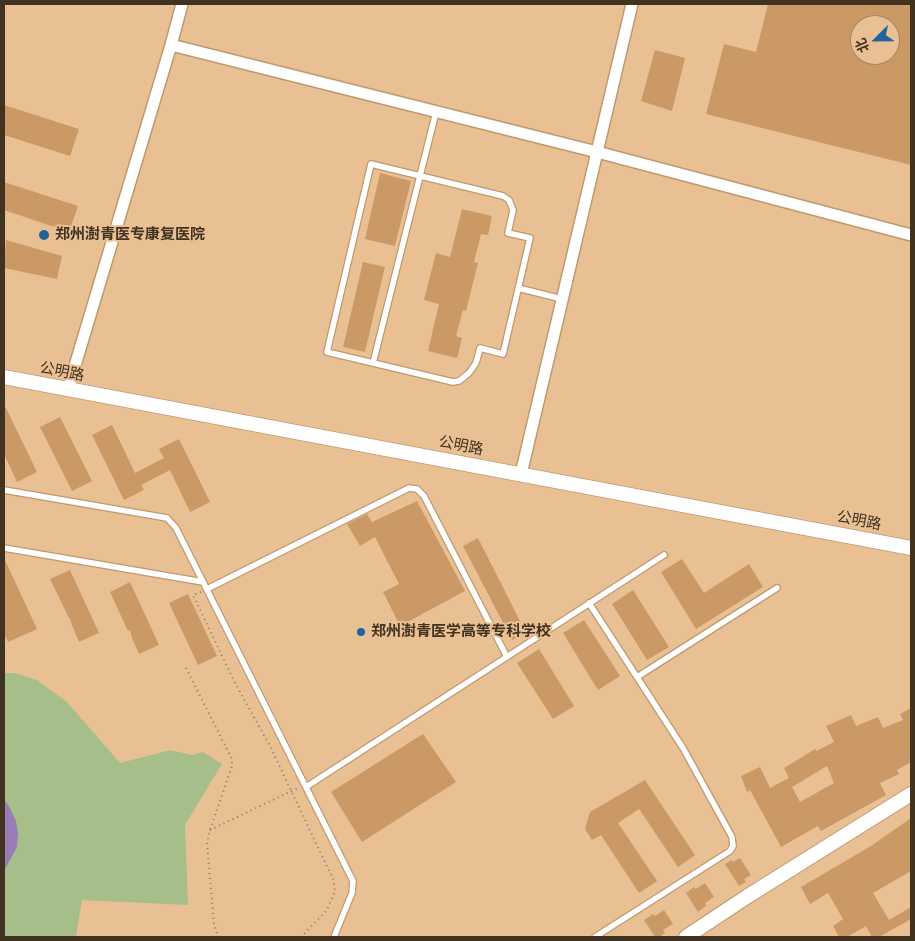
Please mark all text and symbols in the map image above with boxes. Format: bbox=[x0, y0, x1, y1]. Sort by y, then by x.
north arrow bbox=[850, 15, 900, 65]
text: 北 bbox=[851, 36, 873, 55]
place label: 郑州澍青医专康复医院 bbox=[55, 226, 205, 244]
marker: 郑州澍青医专康复医院 bbox=[37, 228, 51, 242]
street label: 公明路 bbox=[38, 359, 86, 385]
street label: 公明路 bbox=[437, 433, 485, 459]
street label: 公明路 bbox=[835, 508, 883, 534]
place label: 郑州澍青医学高等专科学校 bbox=[371, 623, 551, 641]
marker: 郑州澍青医学高等专科学校 bbox=[355, 626, 367, 638]

